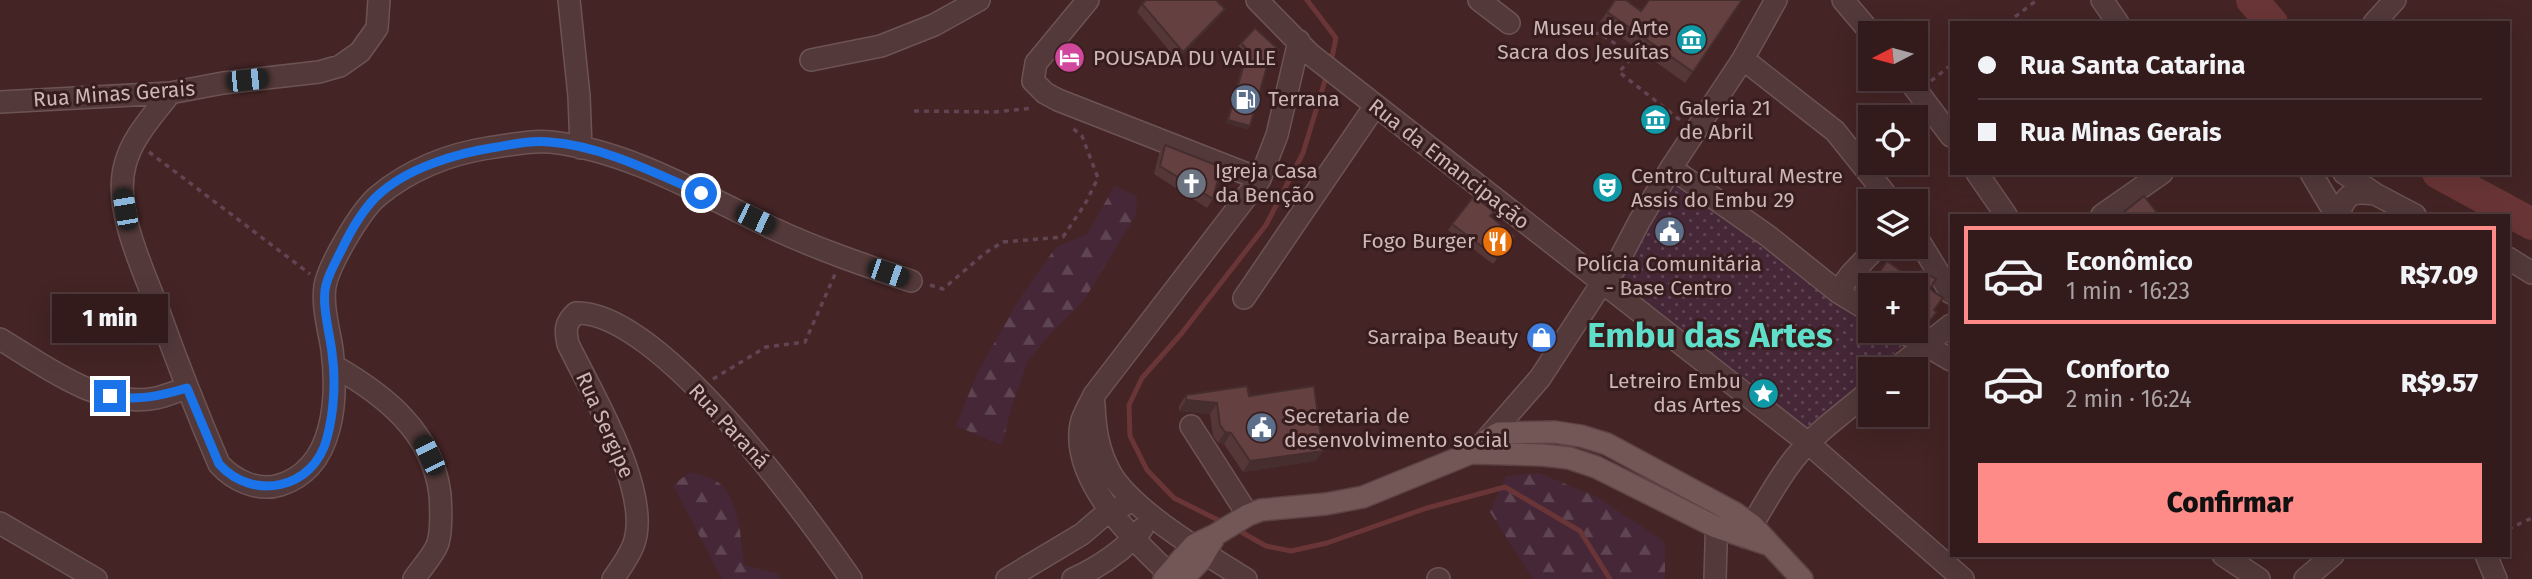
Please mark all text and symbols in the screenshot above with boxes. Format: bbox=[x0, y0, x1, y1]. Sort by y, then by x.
place label: Museu de Arte Sacra dos Jesuítas bbox=[1497, 15, 1669, 65]
north arrow bbox=[1858, 21, 1928, 91]
map controls bbox=[1858, 21, 1928, 427]
museum icon: Museu de Arte Sacra dos Jesuítas bbox=[1675, 23, 1709, 57]
hotel icon: POUSADA DU VALLE bbox=[1053, 41, 1087, 75]
place label: POUSADA DU VALLE bbox=[1093, 45, 1276, 71]
text: Rua Santa Catarina bbox=[2020, 50, 2246, 81]
car bbox=[226, 67, 269, 93]
street label: Rua Minas Gerais bbox=[32, 75, 196, 113]
fuel station icon: Terrana bbox=[1228, 82, 1262, 116]
place label: Terrana bbox=[1268, 86, 1340, 112]
street label: Rua da Emancipação bbox=[1363, 93, 1535, 235]
place label: Galeria 21 de Abril bbox=[1679, 95, 1771, 145]
museum icon: Galeria 21 de Abril bbox=[1639, 103, 1673, 137]
button: locate bbox=[1858, 105, 1928, 175]
text: Rua Minas Gerais bbox=[2020, 117, 2222, 148]
place label: Igreja Casa da Benção bbox=[1215, 158, 1318, 208]
place label: Centro Cultural Mestre Assis do Embu 29 bbox=[1631, 163, 1843, 213]
church icon: Igreja Casa da Benção bbox=[1175, 166, 1209, 200]
theatre icon: Centro Cultural Mestre Assis do Embu 29 bbox=[1591, 171, 1625, 205]
route start bbox=[685, 177, 717, 209]
car bbox=[112, 186, 139, 232]
button: layers bbox=[1858, 189, 1928, 259]
car bbox=[732, 200, 779, 238]
public building icon: Polícia Comunitária - Base Centro bbox=[1652, 215, 1686, 249]
restaurant icon: Fogo Burger bbox=[1481, 224, 1515, 258]
place label: Fogo Burger bbox=[1362, 228, 1475, 254]
icon: car bbox=[1982, 244, 2045, 307]
text: Econômico bbox=[2066, 246, 2193, 277]
place label: Polícia Comunitária - Base Centro bbox=[1576, 251, 1762, 301]
car bbox=[865, 256, 912, 290]
text: R$7.09 bbox=[2400, 260, 2478, 291]
button: + bbox=[1858, 273, 1928, 343]
text: 1 min · 16:23 bbox=[2066, 277, 2190, 305]
callout: 1 min bbox=[52, 294, 168, 344]
text: 1 min bbox=[82, 304, 138, 332]
district label: Embu das Artes bbox=[1587, 314, 1833, 356]
shop icon: Sarraipa Beauty bbox=[1524, 320, 1558, 354]
place label: Sarraipa Beauty bbox=[1368, 324, 1519, 350]
icon: car bbox=[1982, 352, 2045, 415]
text: Conforto bbox=[2066, 354, 2170, 385]
button: − bbox=[1858, 357, 1928, 427]
street label: Rua Sergipe bbox=[570, 368, 640, 482]
place label: Letreiro Embu das Artes bbox=[1608, 368, 1741, 418]
text: R$9.57 bbox=[2401, 368, 2478, 399]
place icon: Letreiro Embu das Artes bbox=[1747, 376, 1781, 410]
street label: Rua Paraná bbox=[683, 378, 775, 474]
route end bbox=[94, 380, 126, 412]
text: 2 min · 16:24 bbox=[2066, 385, 2192, 413]
place label: Secretaria de desenvolvimento social bbox=[1284, 403, 1508, 453]
public building icon: Secretaria de desenvolvimento social bbox=[1244, 411, 1278, 445]
car bbox=[411, 432, 448, 478]
button: Confirmar bbox=[1978, 463, 2482, 543]

